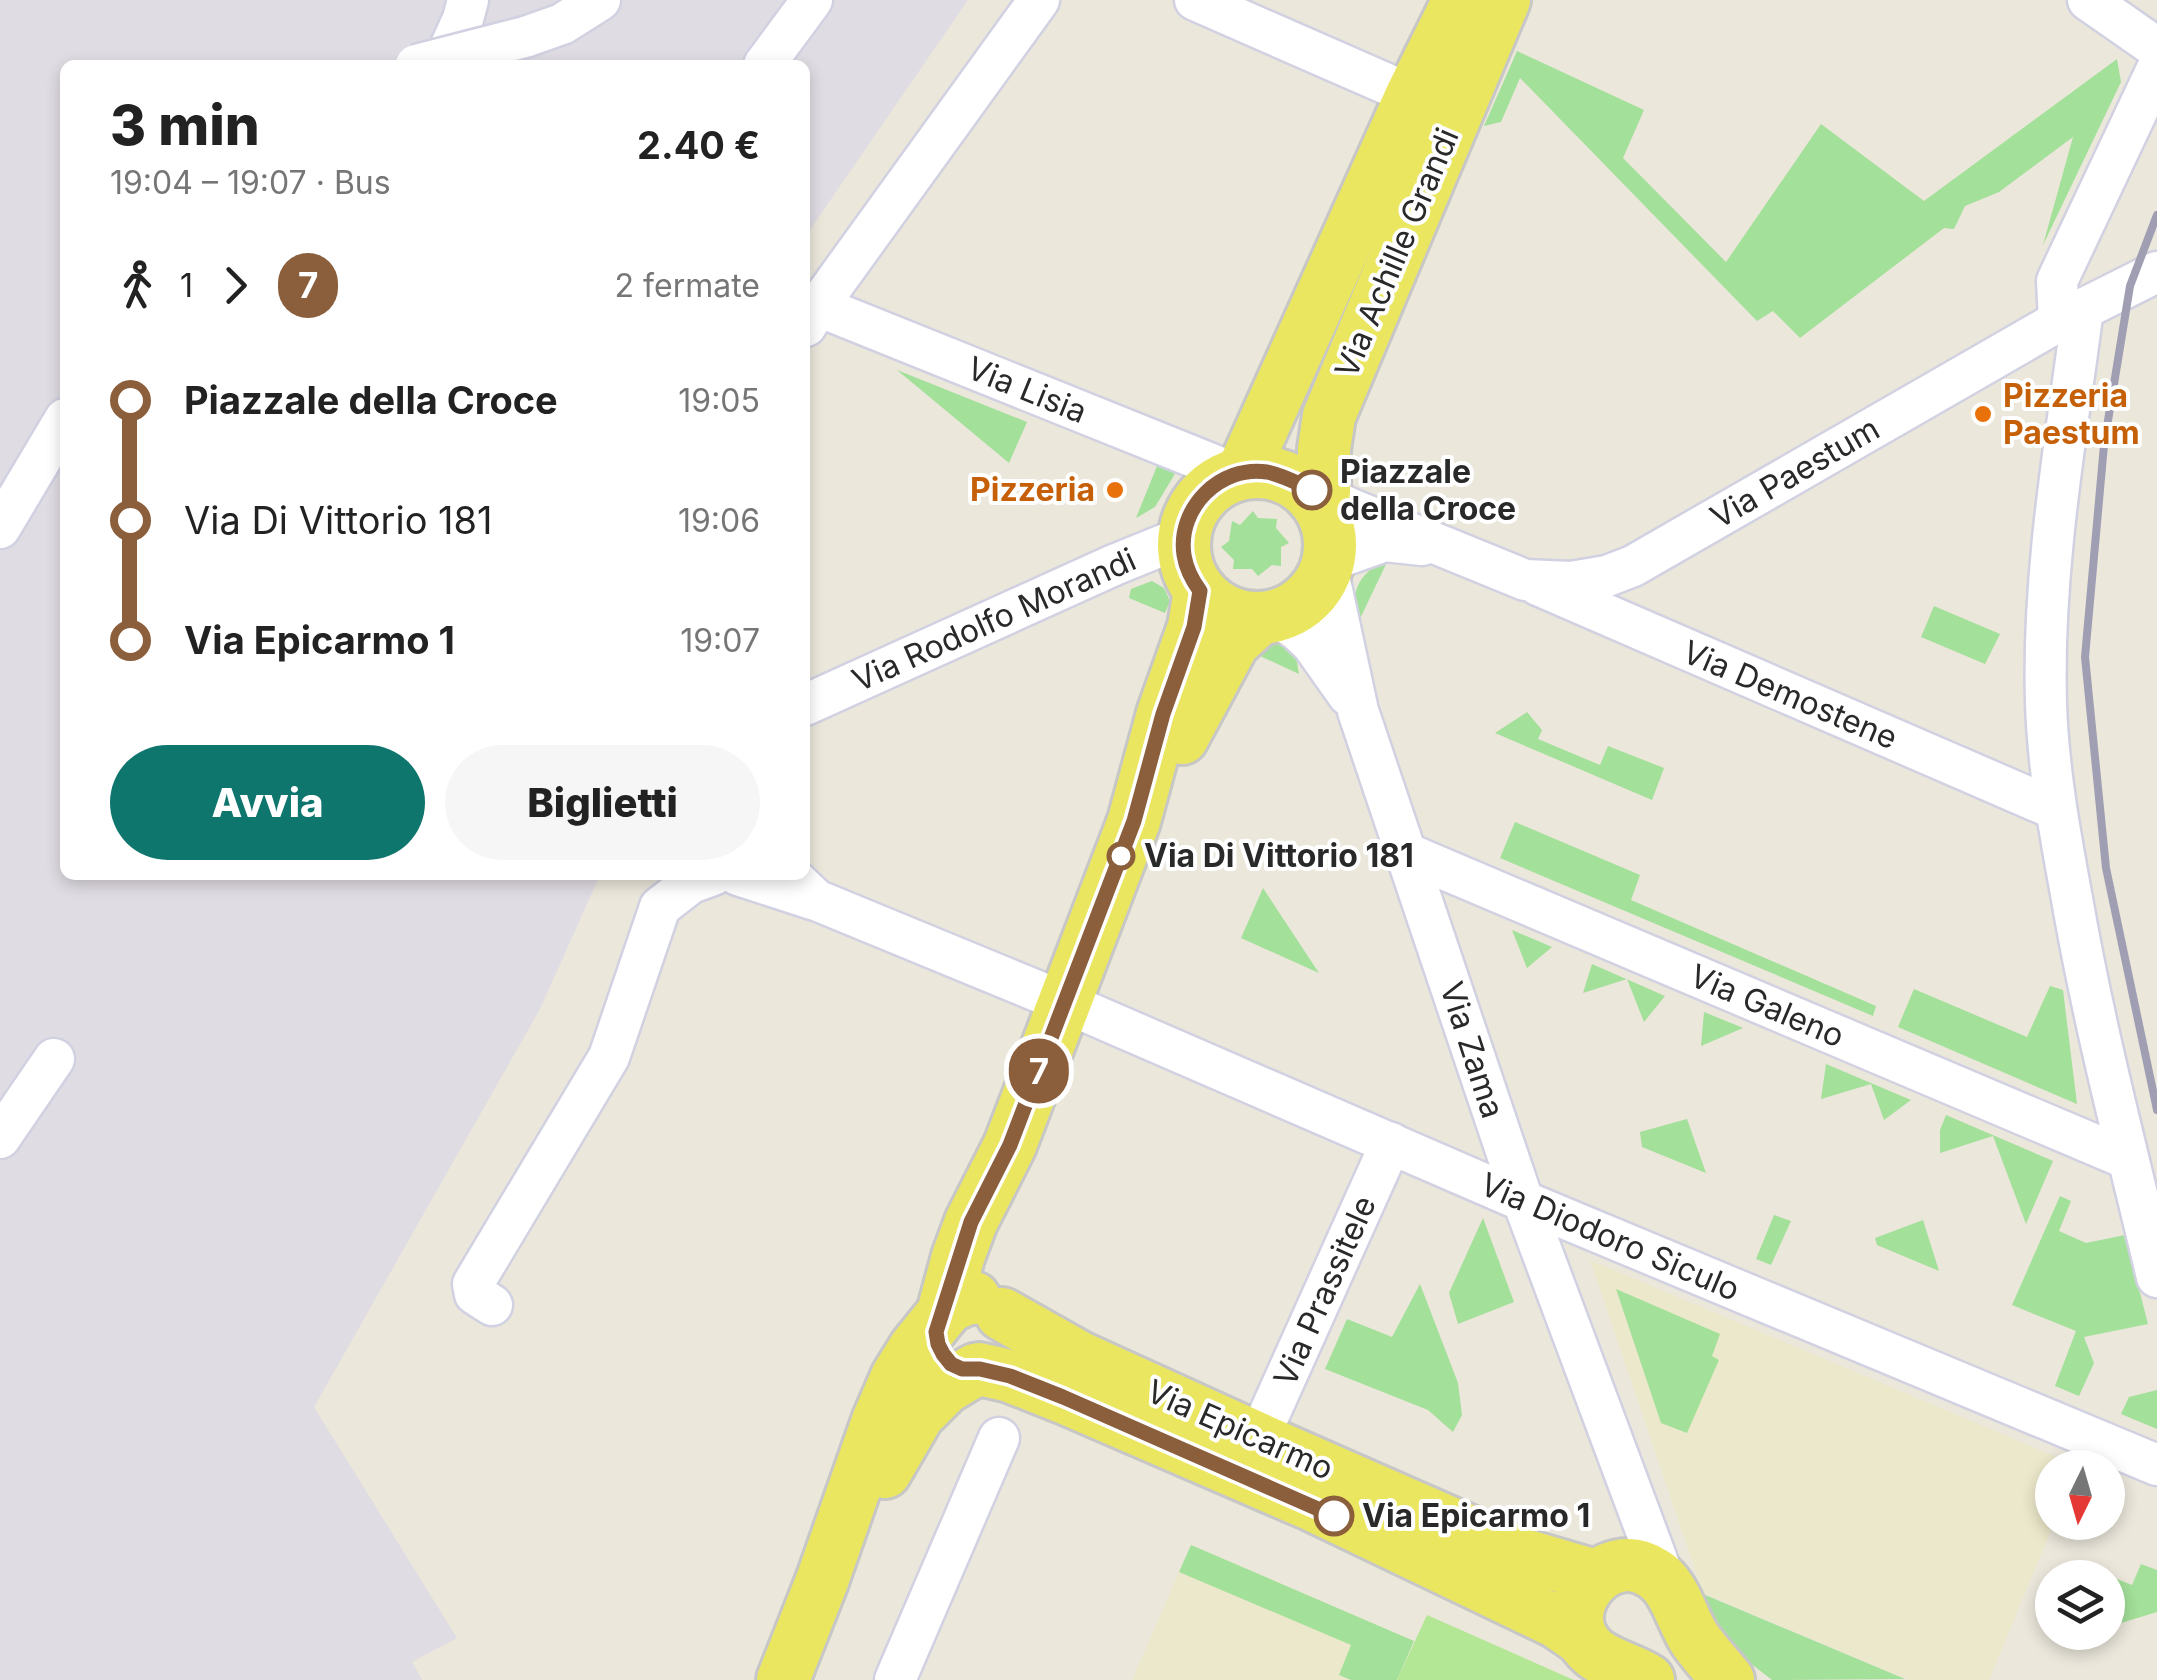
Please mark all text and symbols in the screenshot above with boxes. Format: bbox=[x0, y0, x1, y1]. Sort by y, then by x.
text: 3 min bbox=[110, 92, 260, 158]
text: 2.40 € bbox=[637, 122, 760, 168]
street label: Via Achille Grandi bbox=[1326, 122, 1467, 383]
text: 19:04 – 19:07 · Bus bbox=[110, 163, 391, 202]
icon: walk bbox=[110, 258, 165, 313]
icon: forward bbox=[208, 258, 263, 313]
text: 7 bbox=[298, 264, 318, 306]
text: 1 bbox=[180, 266, 193, 305]
text: 2 fermate bbox=[615, 266, 760, 305]
street label: Via Lisia bbox=[962, 348, 1093, 431]
place label: Pizzeria Paestum bbox=[2003, 376, 2140, 452]
text: Piazzale della Croce bbox=[184, 377, 558, 423]
text: 19:05 bbox=[678, 381, 760, 420]
marker: Pizzeria Paestum bbox=[1972, 403, 1994, 425]
street label: Via Paestum bbox=[1704, 409, 1886, 536]
place label: Piazzale della Croce bbox=[1340, 452, 1516, 528]
place label: Pizzeria bbox=[970, 470, 1095, 509]
marker: Piazzale della Croce bbox=[1293, 471, 1331, 509]
marker: Pizzeria bbox=[1104, 479, 1126, 501]
text: Via Di Vittorio 181 bbox=[184, 497, 493, 543]
text: 19:06 bbox=[678, 501, 760, 540]
street label: Via Rodolfo Morandi bbox=[846, 539, 1142, 700]
text: Via Epicarmo 1 bbox=[184, 617, 455, 663]
text: 19:07 bbox=[680, 621, 760, 660]
street label: Via Demostene bbox=[1677, 632, 1903, 757]
button: Avvia bbox=[110, 745, 425, 860]
button: Biglietti bbox=[445, 745, 760, 860]
place label: Via Di Vittorio 181 bbox=[1144, 836, 1414, 875]
marker: Via Di Vittorio 181 bbox=[1108, 843, 1134, 869]
street label: Via Galeno bbox=[1684, 956, 1850, 1055]
street label: Via Zama bbox=[1432, 977, 1513, 1123]
line badge: 7 bbox=[1006, 1038, 1072, 1104]
text: 7 bbox=[1029, 1050, 1049, 1092]
street label: Via Diodoro Siculo bbox=[1475, 1164, 1746, 1309]
street label: Via Prassitele bbox=[1265, 1190, 1384, 1392]
street label: Via Epicarmo bbox=[1141, 1371, 1339, 1488]
north arrow bbox=[2035, 1450, 2125, 1540]
map controls bbox=[2035, 1450, 2125, 1650]
place label: Via Epicarmo 1 bbox=[1362, 1496, 1590, 1535]
marker: Via Epicarmo 1 bbox=[1315, 1497, 1353, 1535]
button: layers bbox=[2035, 1560, 2125, 1650]

